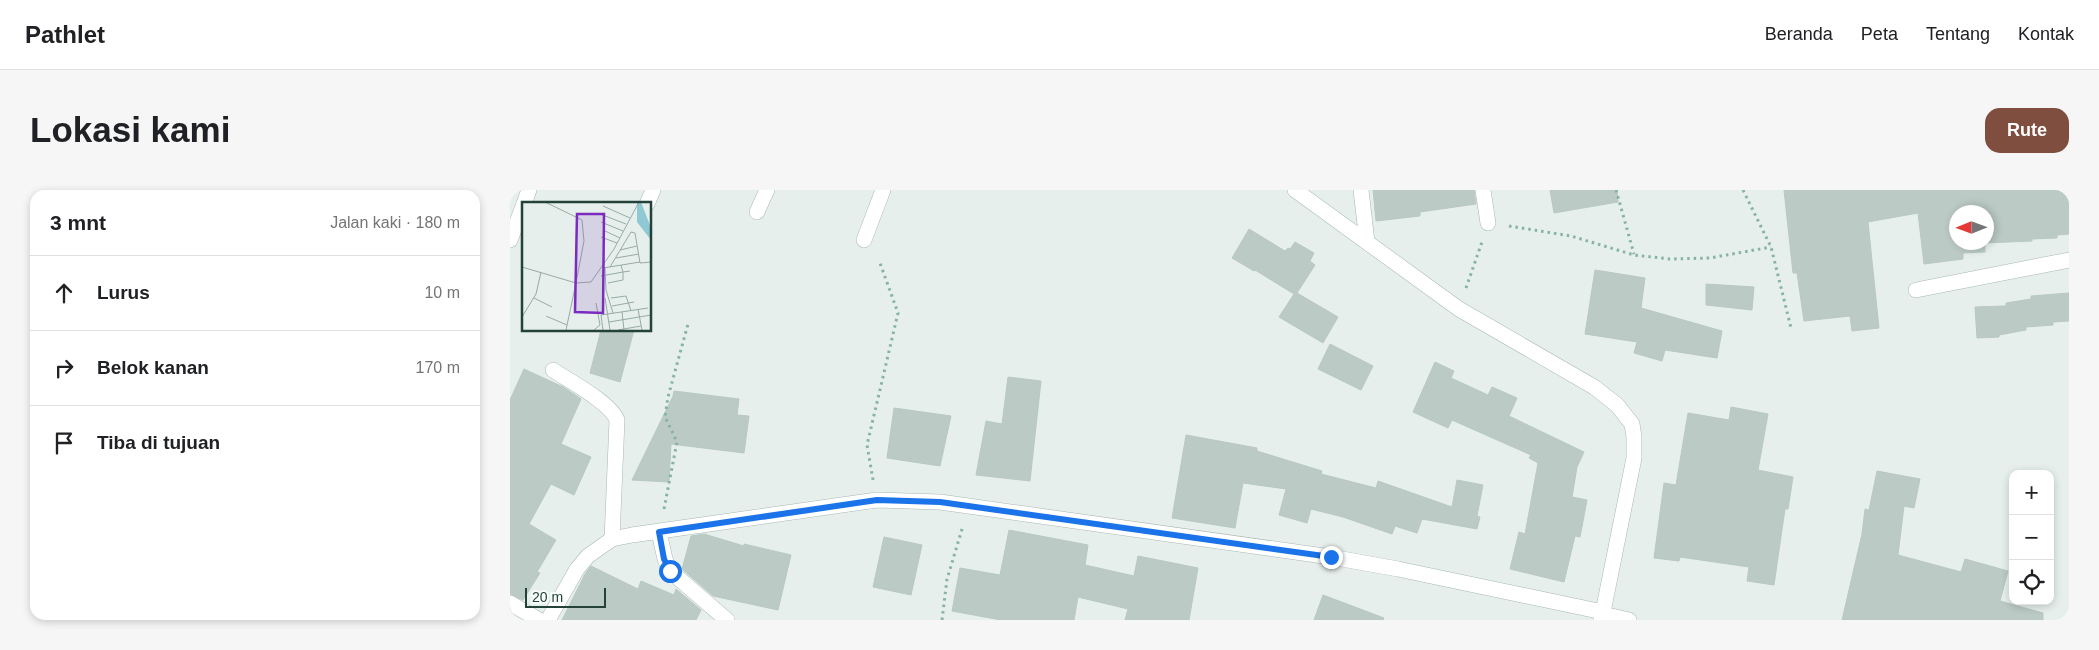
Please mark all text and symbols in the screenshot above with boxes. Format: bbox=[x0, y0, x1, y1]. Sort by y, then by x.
text: Pathlet bbox=[25, 21, 105, 48]
text: Beranda bbox=[1765, 24, 1833, 44]
text: Peta bbox=[1861, 24, 1898, 44]
text: Tentang bbox=[1926, 24, 1990, 44]
text: Kontak bbox=[2018, 24, 2074, 44]
button: Rute bbox=[1985, 108, 2069, 153]
text: Lokasi kami bbox=[30, 110, 230, 149]
inset map bbox=[522, 202, 651, 331]
north arrow bbox=[1949, 205, 1994, 250]
text: 3 mnt bbox=[50, 211, 106, 234]
text: Jalan kaki · 180 m bbox=[330, 214, 460, 231]
icon: ahead bbox=[50, 279, 78, 307]
text: Lurus bbox=[97, 282, 150, 303]
text: 10 m bbox=[424, 284, 460, 301]
icon: right bbox=[50, 354, 78, 382]
text: Belok kanan bbox=[97, 357, 209, 378]
text: 170 m bbox=[416, 359, 460, 376]
icon: arrive bbox=[50, 429, 78, 457]
text: Tiba di tujuan bbox=[97, 432, 220, 453]
map controls bbox=[2009, 470, 2054, 605]
button: + bbox=[2009, 470, 2054, 515]
button: − bbox=[2009, 515, 2054, 560]
route end bbox=[1320, 546, 1343, 569]
route start bbox=[659, 560, 682, 583]
button: locate bbox=[2009, 560, 2054, 605]
scale bar bbox=[525, 585, 606, 608]
text: 20 m bbox=[532, 589, 563, 605]

